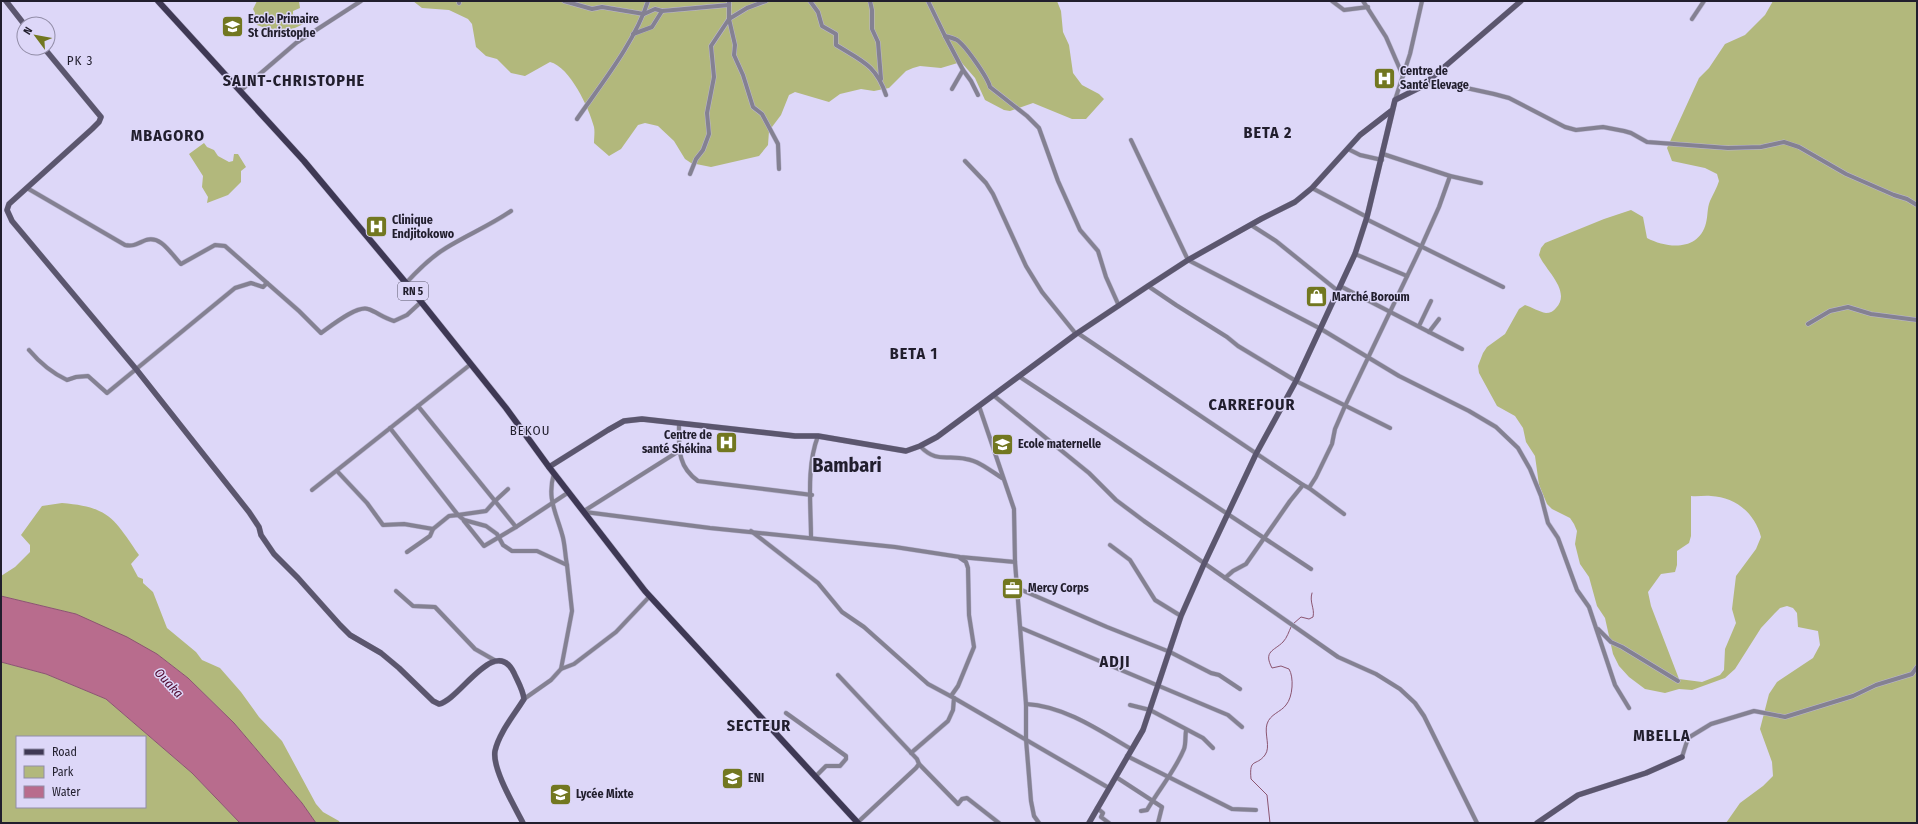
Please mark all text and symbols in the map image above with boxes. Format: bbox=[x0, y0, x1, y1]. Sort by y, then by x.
place label: Ecole Primaire St Christophe bbox=[248, 12, 319, 40]
school or university icon: Ecole Primaire St Christophe bbox=[220, 13, 246, 39]
north arrow bbox=[16, 16, 56, 56]
text: N bbox=[21, 25, 35, 37]
district label: PK 3 bbox=[67, 53, 93, 68]
place label: Centre de Santé Elevage bbox=[1400, 64, 1469, 92]
hospital icon: Centre de Santé Elevage bbox=[1371, 65, 1397, 91]
district label: SAINT-CHRISTOPHE bbox=[223, 71, 365, 90]
district label: BETA 2 bbox=[1244, 123, 1293, 142]
district label: MBAGORO bbox=[131, 126, 205, 145]
place label: Clinique Endjitokowo bbox=[392, 213, 455, 241]
hospital icon: Clinique Endjitokowo bbox=[363, 214, 389, 240]
road number: RN 5 bbox=[398, 282, 428, 300]
shop icon: Marché Boroum bbox=[1303, 284, 1329, 310]
place label: Marché Boroum bbox=[1332, 290, 1410, 304]
district label: BETA 1 bbox=[890, 344, 938, 363]
district label: CARREFOUR bbox=[1209, 395, 1295, 414]
district label: BEKOU bbox=[510, 423, 550, 438]
place label: Centre de santé Shékina bbox=[642, 428, 712, 456]
hospital icon: Centre de santé Shékina bbox=[714, 429, 740, 455]
school or university icon: Ecole maternelle bbox=[989, 431, 1015, 457]
place label: Ecole maternelle bbox=[1018, 437, 1101, 451]
district label: Bambari bbox=[812, 453, 882, 477]
office icon: Mercy Corps bbox=[999, 575, 1025, 601]
place label: Mercy Corps bbox=[1028, 581, 1090, 595]
district label: ADJI bbox=[1099, 652, 1130, 671]
water label: Ouaka bbox=[152, 665, 187, 701]
district label: SECTEUR bbox=[727, 716, 791, 735]
district label: MBELLA bbox=[1633, 726, 1691, 745]
legend bbox=[16, 736, 146, 808]
text: Road bbox=[52, 745, 77, 759]
text: Park bbox=[52, 765, 74, 779]
school or university icon: ENI bbox=[720, 765, 746, 791]
place label: ENI bbox=[748, 771, 764, 785]
school or university icon: Lycée Mixte bbox=[548, 781, 574, 807]
text: Water bbox=[52, 785, 81, 799]
place label: Lycée Mixte bbox=[576, 787, 633, 801]

